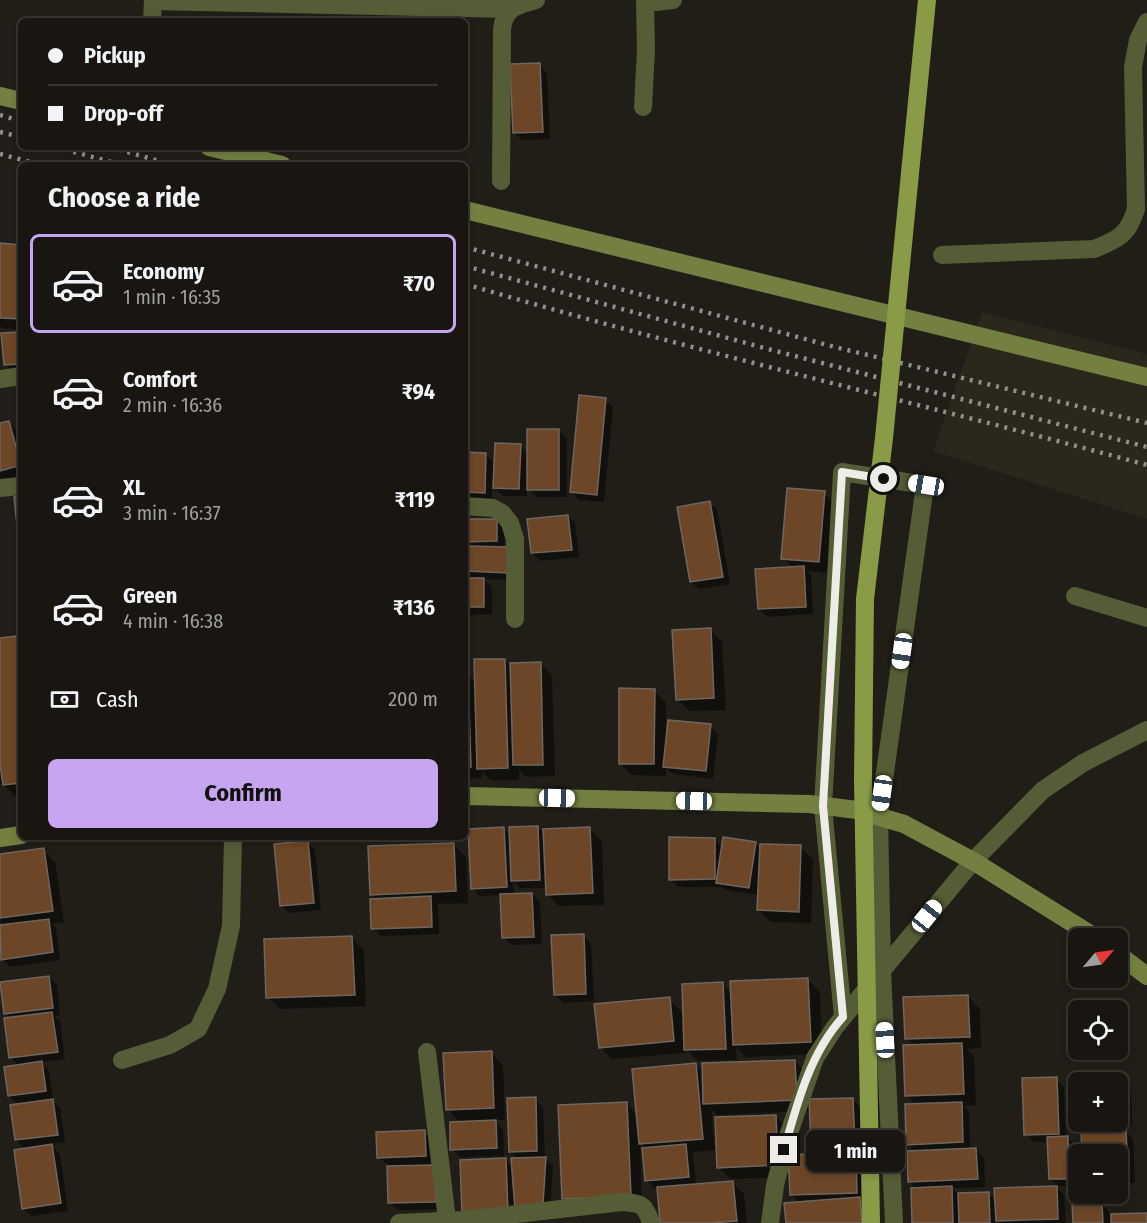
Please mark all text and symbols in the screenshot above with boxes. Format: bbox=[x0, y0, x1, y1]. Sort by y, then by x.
text: Pickup bbox=[84, 42, 146, 69]
text: Drop-off bbox=[84, 100, 163, 127]
text: Choose a ride bbox=[48, 182, 200, 214]
icon: car bbox=[51, 257, 105, 311]
text: Economy bbox=[123, 258, 204, 285]
text: ₹70 bbox=[403, 270, 435, 297]
text: 1 min · 16:35 bbox=[123, 285, 220, 309]
icon: car bbox=[51, 365, 105, 419]
text: Comfort bbox=[123, 366, 197, 393]
text: ₹94 bbox=[402, 378, 435, 405]
text: 2 min · 16:36 bbox=[123, 393, 222, 417]
route start bbox=[870, 465, 897, 492]
icon: car bbox=[51, 473, 105, 527]
car bbox=[907, 473, 945, 497]
text: XL bbox=[123, 474, 145, 501]
text: ₹119 bbox=[395, 486, 435, 513]
text: 3 min · 16:37 bbox=[123, 501, 220, 525]
icon: car bbox=[51, 581, 105, 635]
text: Green bbox=[123, 582, 177, 609]
text: ₹136 bbox=[393, 594, 435, 621]
text: 4 min · 16:38 bbox=[123, 609, 223, 633]
car bbox=[891, 632, 913, 670]
icon: cash bbox=[48, 683, 81, 716]
text: Cash bbox=[96, 686, 139, 713]
text: 200 m bbox=[388, 687, 438, 711]
button: Confirm bbox=[48, 759, 438, 828]
car bbox=[871, 774, 893, 812]
car bbox=[539, 789, 575, 807]
car bbox=[676, 792, 712, 810]
car bbox=[909, 896, 945, 936]
north arrow bbox=[1068, 928, 1128, 988]
map controls bbox=[1068, 928, 1128, 1204]
button: locate bbox=[1068, 1000, 1128, 1060]
car bbox=[875, 1022, 895, 1058]
button: + bbox=[1068, 1072, 1128, 1132]
callout: 1 min bbox=[805, 1129, 904, 1171]
route end bbox=[770, 1136, 797, 1163]
text: 1 min bbox=[834, 1139, 877, 1163]
button: − bbox=[1068, 1144, 1128, 1204]

